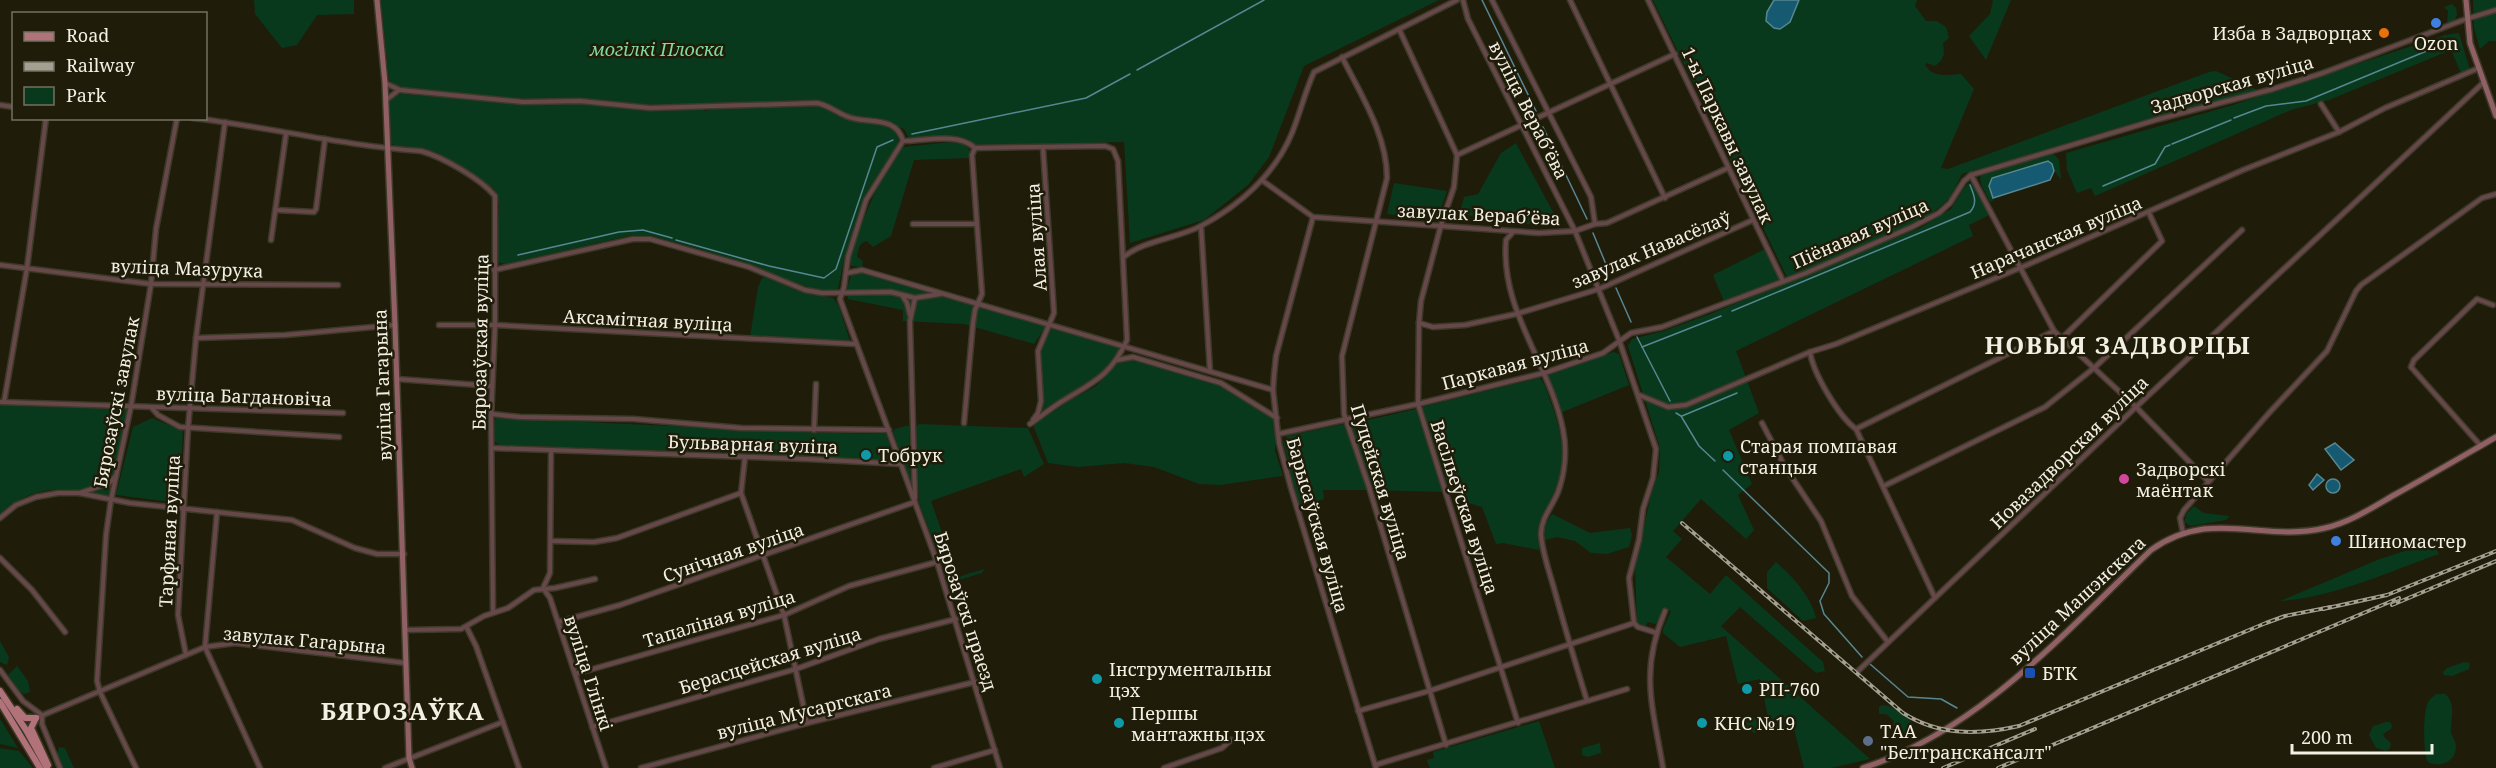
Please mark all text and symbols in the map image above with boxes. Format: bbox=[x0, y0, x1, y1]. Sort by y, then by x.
legend bbox=[12, 12, 207, 120]
marker: Ozon bbox=[2429, 16, 2443, 30]
place label: Изба в Задворцах bbox=[2212, 21, 2373, 45]
text: Road bbox=[66, 23, 109, 47]
marker: Изба в Задворцах bbox=[2377, 26, 2391, 40]
place label: Ozon bbox=[2414, 31, 2459, 55]
park label: могілкі Плоска bbox=[589, 37, 724, 61]
street label: вуліца Верабʼёва bbox=[1484, 37, 1574, 183]
street label: 1-ы Паркавы завулак bbox=[1677, 43, 1780, 227]
street label: Задворская вуліца bbox=[2148, 49, 2316, 119]
text: Railway bbox=[66, 53, 136, 77]
text: Park bbox=[66, 83, 106, 107]
street label: Алая вуліца bbox=[1020, 182, 1052, 292]
street label: Нарачанская вуліца bbox=[1966, 190, 2146, 284]
street label: Піёнавая вуліца bbox=[1788, 192, 1932, 274]
street label: завулак Верабʼёва bbox=[1397, 198, 1561, 230]
street label: завулак Навасёлаў bbox=[1568, 204, 1735, 293]
street label: вуліца Мазурука bbox=[110, 253, 264, 283]
street label: Бярозаўская вуліца bbox=[466, 253, 494, 431]
street label: Аксамітная вуліца bbox=[563, 304, 733, 336]
street label: вуліца Гагарына bbox=[367, 309, 397, 461]
street label: Бярозаўскі завулак bbox=[88, 314, 144, 490]
district label: НОВЫЯ ЗАДВОРЦЫ bbox=[1985, 328, 2251, 361]
street label: Паркавая вуліца bbox=[1439, 333, 1591, 395]
street label: Новазадворская вуліца bbox=[1985, 370, 2153, 534]
street label: вуліца Багдановіча bbox=[156, 381, 332, 411]
street label: Пуцейская вуліца bbox=[1346, 401, 1416, 563]
street label: Васільеўская вуліца bbox=[1425, 417, 1505, 597]
street label: Бульварная вуліца bbox=[667, 429, 839, 459]
street label: Барысаўская вуліца bbox=[1281, 434, 1355, 616]
place label: Старая помпавая станцыя bbox=[1740, 434, 1897, 479]
place label: Тобрук bbox=[878, 443, 943, 467]
marker: Тобрук bbox=[859, 448, 873, 462]
marker: Старая помпавая станцыя bbox=[1721, 449, 1735, 463]
street label: Тарфяная вуліца bbox=[153, 454, 185, 608]
place label: Задворскі маёнтак bbox=[2136, 457, 2226, 502]
marker: Задворскі маёнтак bbox=[2117, 472, 2131, 486]
street label: Сунічная вуліца bbox=[659, 517, 807, 587]
street label: Бярозаўскі праезд bbox=[929, 528, 1003, 694]
place label: Шиномастер bbox=[2348, 529, 2467, 553]
street label: вуліца Машэнскага bbox=[2004, 530, 2150, 670]
marker: Шиномастер bbox=[2329, 534, 2343, 548]
street label: Тапаліная вуліца bbox=[640, 583, 798, 653]
street label: вуліца Глінкі bbox=[559, 612, 619, 734]
street label: завулак Гагарына bbox=[223, 621, 387, 659]
street label: Берасцейская вуліца bbox=[676, 621, 864, 699]
place label: Інструментальны цэх bbox=[1109, 657, 1272, 702]
place label: БТК bbox=[2042, 661, 2078, 685]
marker: БТК bbox=[2023, 666, 2037, 680]
marker: Інструментальны цэх bbox=[1090, 672, 1104, 686]
place label: РП-760 bbox=[1759, 677, 1820, 701]
street label: вуліца Мусаргскага bbox=[714, 678, 894, 744]
marker: РП-760 bbox=[1740, 682, 1754, 696]
district label: БЯРОЗАЎКА bbox=[321, 694, 485, 727]
place label: Першы мантажны цэх bbox=[1131, 701, 1266, 746]
place label: КНС №19 bbox=[1714, 711, 1795, 735]
marker: Першы мантажны цэх bbox=[1112, 716, 1126, 730]
marker: КНС №19 bbox=[1695, 716, 1709, 730]
scale bar bbox=[2292, 717, 2432, 755]
place label: ТАА "Белтранскансалт" bbox=[1880, 719, 2052, 764]
text: 200 m bbox=[2301, 725, 2353, 749]
marker: ТАА "Белтранскансалт" bbox=[1861, 734, 1875, 748]

